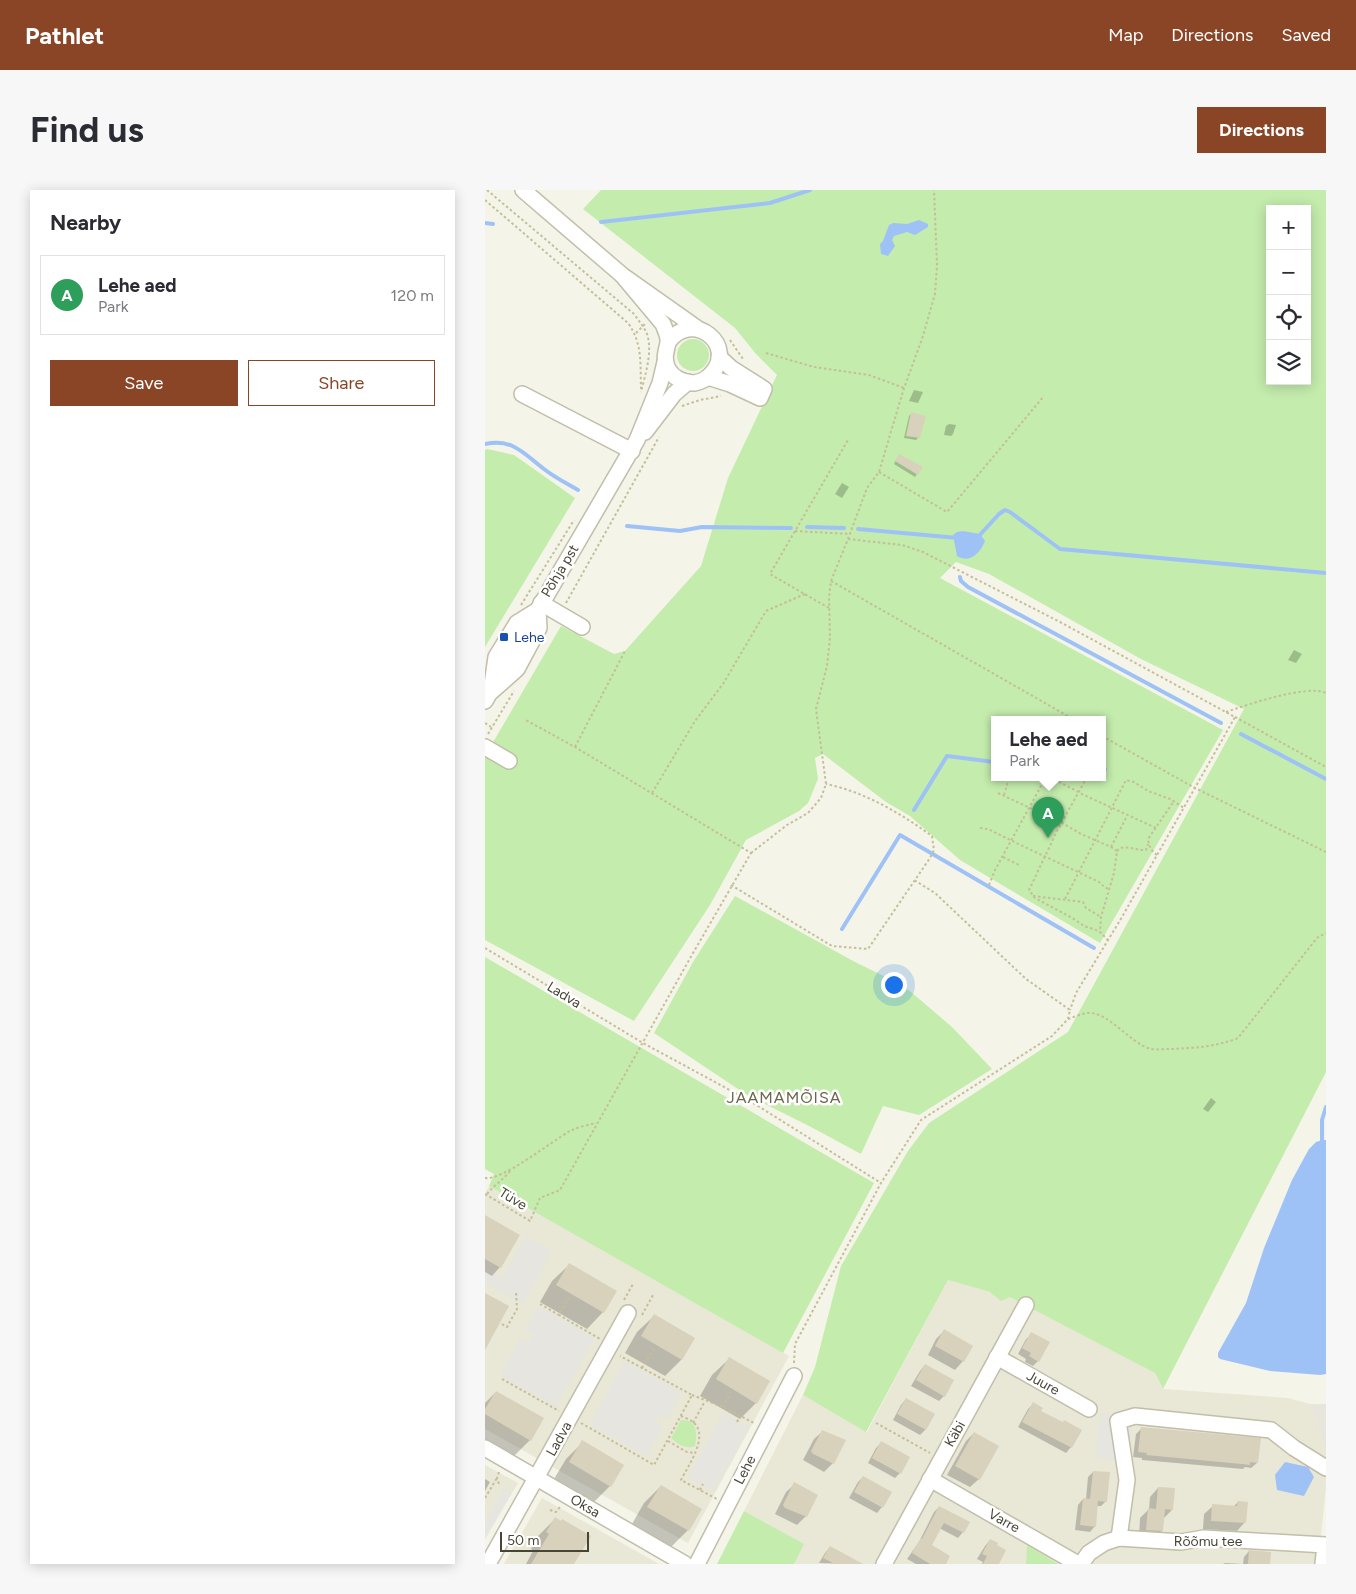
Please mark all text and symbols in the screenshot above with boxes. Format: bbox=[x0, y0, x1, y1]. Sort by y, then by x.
text: Pathlet bbox=[25, 21, 104, 50]
text: Map bbox=[1108, 24, 1143, 46]
text: Directions bbox=[1171, 24, 1253, 46]
text: Saved bbox=[1281, 24, 1331, 46]
button: Directions bbox=[1197, 107, 1326, 153]
text: Find us bbox=[30, 109, 144, 151]
map controls bbox=[1266, 205, 1311, 385]
button: + bbox=[1266, 205, 1311, 250]
text: Nearby bbox=[50, 210, 121, 235]
button: − bbox=[1266, 250, 1311, 295]
text: Lehe aed bbox=[98, 274, 177, 297]
text: A bbox=[61, 286, 73, 305]
text: 120 m bbox=[391, 286, 434, 305]
button: locate bbox=[1266, 295, 1311, 340]
text: Park bbox=[98, 297, 128, 316]
button: layers bbox=[1266, 340, 1311, 385]
button: Save bbox=[50, 360, 238, 406]
button: Share bbox=[248, 360, 435, 406]
street label: Põhja pst bbox=[538, 542, 582, 600]
place label: Lehe bbox=[514, 629, 545, 646]
marker: Lehe bbox=[498, 631, 510, 643]
popup bbox=[991, 716, 1106, 781]
text: Lehe aed bbox=[1009, 728, 1088, 751]
text: Park bbox=[1009, 751, 1040, 770]
pin: A bbox=[1032, 797, 1064, 838]
your location bbox=[881, 972, 907, 998]
street label: Ladva bbox=[544, 978, 584, 1012]
district label: JAAMAMÕISA bbox=[726, 1088, 842, 1107]
street label: Tüve bbox=[496, 1184, 530, 1214]
street label: Juure bbox=[1023, 1367, 1063, 1399]
street label: Käbi bbox=[941, 1418, 969, 1450]
street label: Ladva bbox=[543, 1419, 575, 1459]
street label: Lehe bbox=[731, 1452, 760, 1487]
street label: Oksa bbox=[567, 1491, 603, 1521]
street label: Varre bbox=[985, 1505, 1023, 1537]
scale bar bbox=[500, 1529, 589, 1552]
text: 50 m bbox=[507, 1532, 539, 1549]
street label: Rõõmu tee bbox=[1174, 1533, 1243, 1550]

